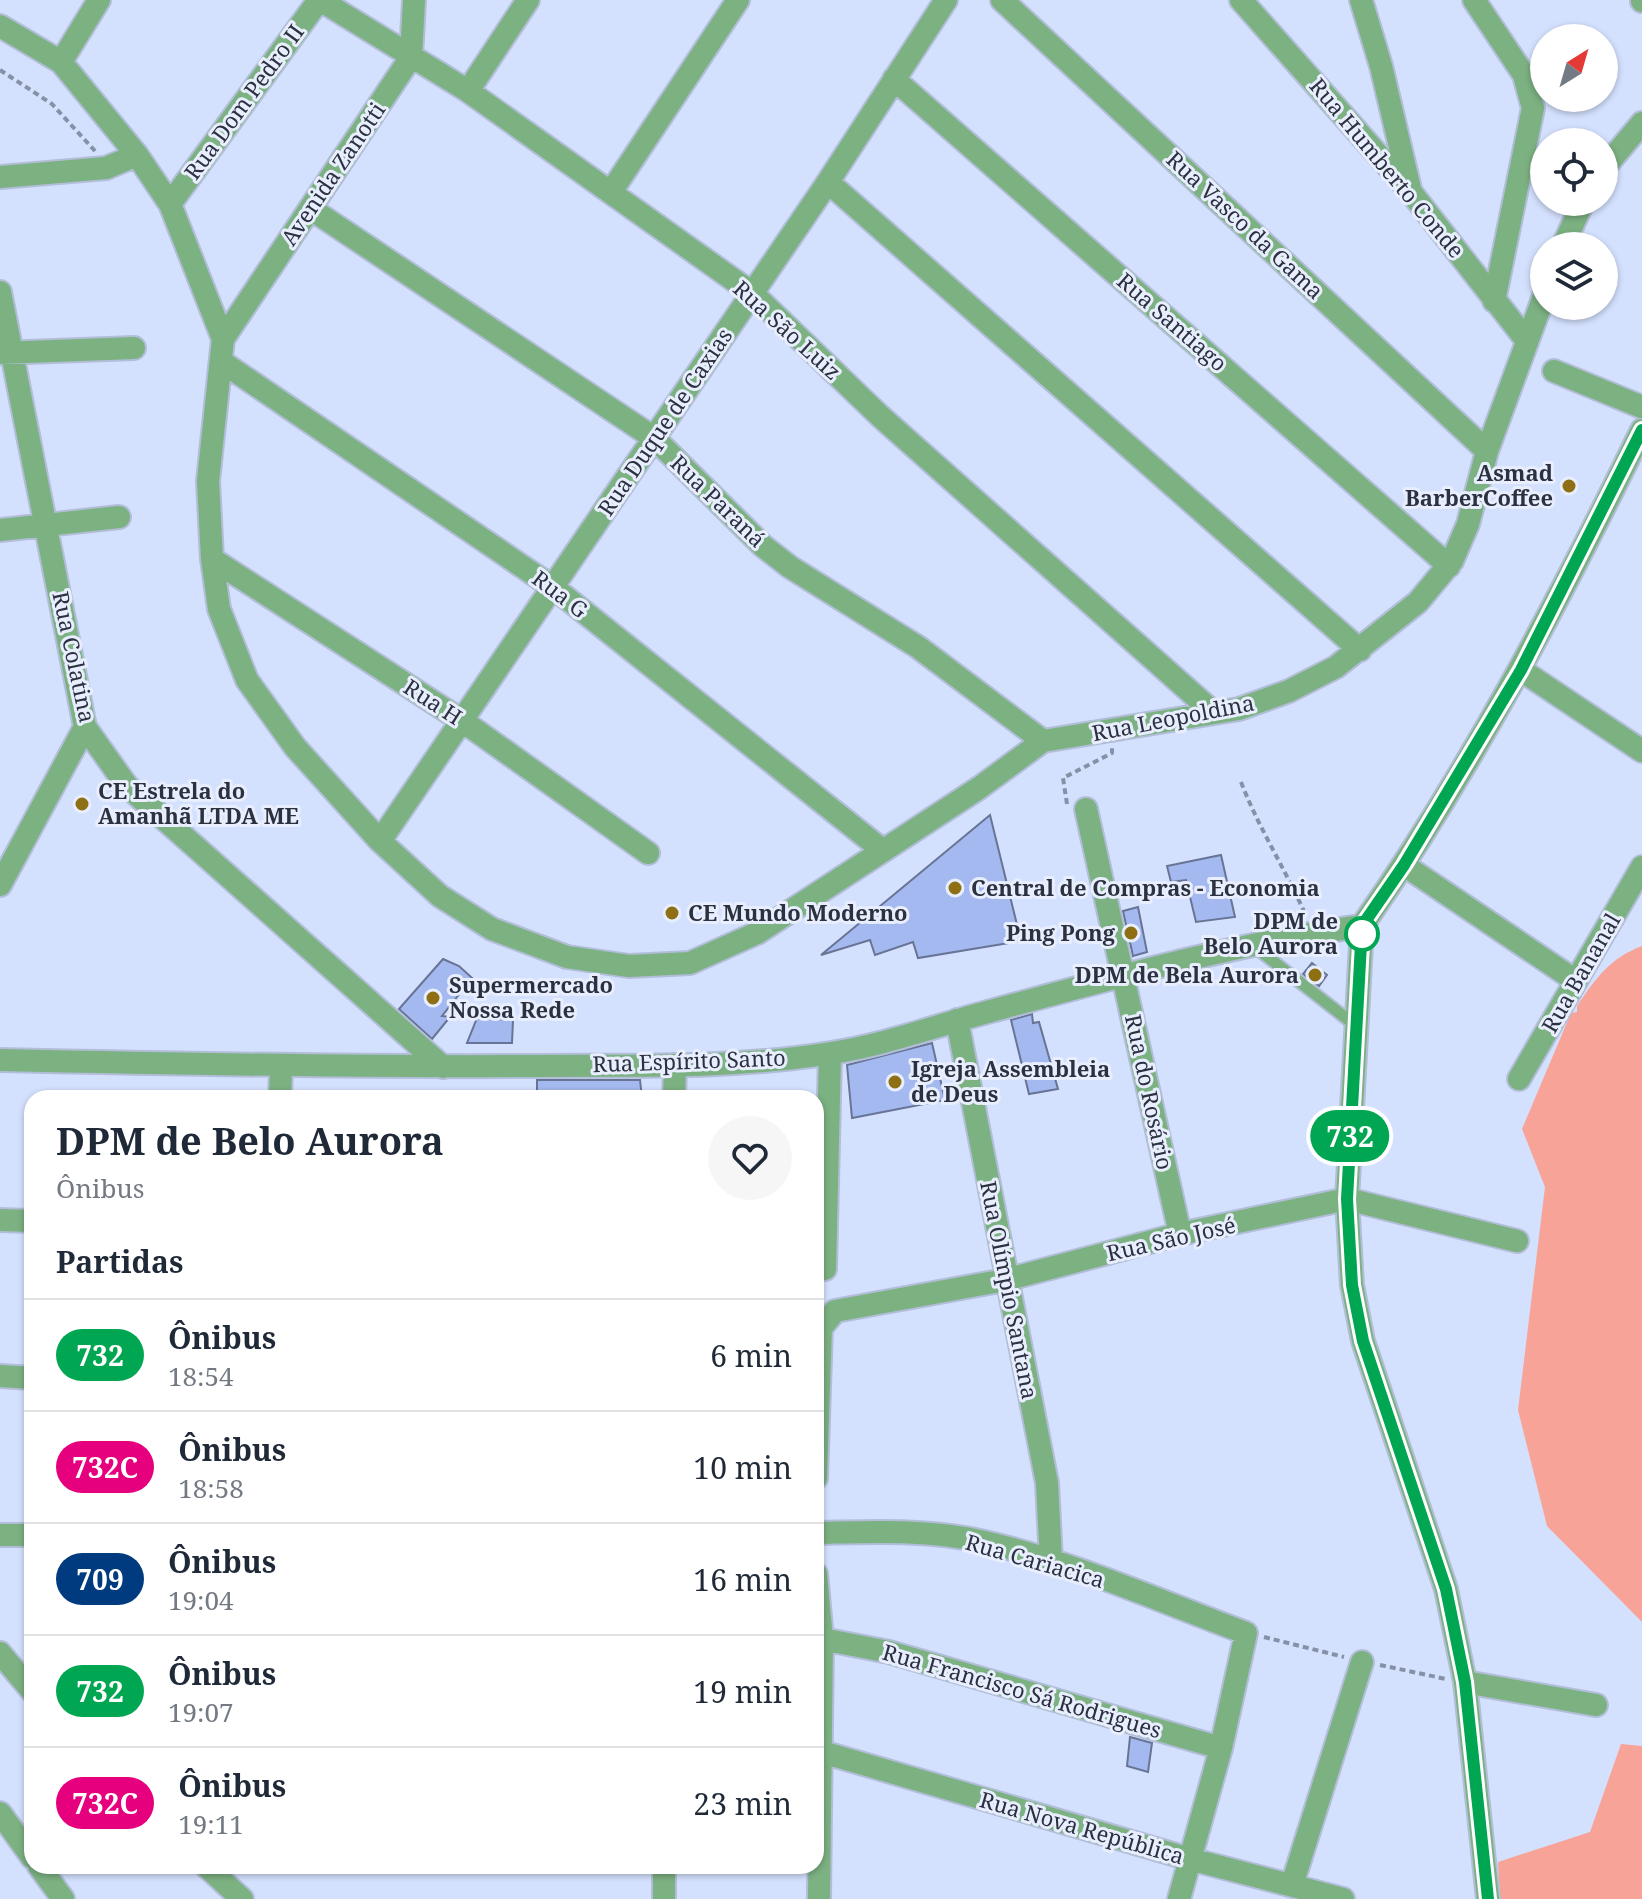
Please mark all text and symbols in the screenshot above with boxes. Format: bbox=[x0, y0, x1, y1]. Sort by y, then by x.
street label: Rua Dom Pedro II bbox=[177, 18, 310, 185]
north arrow bbox=[1530, 24, 1618, 112]
map controls bbox=[1530, 24, 1618, 320]
street label: Rua Humberto Conde bbox=[1304, 71, 1472, 264]
street label: Avenida Zanotti bbox=[273, 96, 391, 251]
button: locate bbox=[1530, 128, 1618, 216]
street label: Rua Vasco da Gama bbox=[1161, 144, 1331, 305]
button: layers bbox=[1530, 232, 1618, 320]
street label: Rua Santiago bbox=[1111, 265, 1234, 377]
street label: Rua São Luiz bbox=[727, 273, 848, 386]
street label: Rua Duque de Caxias bbox=[590, 322, 738, 521]
street label: Rua Paraná bbox=[665, 447, 773, 553]
place label: Asmad BarberCoffee bbox=[1405, 457, 1553, 512]
marker: Asmad BarberCoffee bbox=[1560, 477, 1578, 495]
street label: Rua G bbox=[527, 562, 595, 624]
street label: Rua Colatina bbox=[46, 588, 104, 725]
street label: Rua H bbox=[399, 671, 469, 731]
street label: Rua Leopoldina bbox=[1089, 687, 1257, 747]
place label: CE Estrela do Amanhã LTDA ME bbox=[98, 775, 299, 830]
marker: CE Estrela do Amanhã LTDA ME bbox=[73, 795, 91, 813]
place label: Central de Compras - Economia bbox=[971, 872, 1320, 902]
marker: Central de Compras - Economia bbox=[946, 879, 964, 897]
place label: CE Mundo Moderno bbox=[688, 897, 908, 927]
marker: CE Mundo Moderno bbox=[663, 904, 681, 922]
place label: DPM de Belo Aurora bbox=[1204, 905, 1338, 960]
street label: Rua Bananal bbox=[1534, 907, 1627, 1038]
place label: Ping Pong bbox=[1006, 917, 1116, 947]
marker: DPM de Belo Aurora bbox=[1345, 917, 1379, 951]
marker: Ping Pong bbox=[1122, 924, 1140, 942]
place label: DPM de Bela Aurora bbox=[1075, 959, 1299, 989]
marker: DPM de Bela Aurora bbox=[1306, 966, 1324, 984]
place label: Supermercado Nossa Rede bbox=[449, 969, 613, 1024]
marker: Supermercado Nossa Rede bbox=[424, 989, 442, 1007]
street label: Rua do Rosário bbox=[1119, 1011, 1181, 1172]
street label: Rua Espírito Santo bbox=[592, 1042, 786, 1078]
place label: Igreja Assembleia de Deus bbox=[911, 1053, 1110, 1108]
marker: Igreja Assembleia de Deus bbox=[886, 1073, 904, 1091]
line badge: 732 bbox=[1304, 1110, 1396, 1162]
text: DPM de Belo Aurora bbox=[56, 1114, 444, 1166]
button: heart bbox=[708, 1116, 792, 1200]
text: 732 bbox=[1326, 1117, 1374, 1155]
text: Ônibus bbox=[56, 1170, 145, 1206]
street label: Rua Olímpio Santana bbox=[974, 1178, 1046, 1401]
street label: Rua São José bbox=[1103, 1209, 1238, 1267]
text: Partidas bbox=[56, 1241, 183, 1282]
text: Ônibus bbox=[168, 1317, 276, 1358]
text: 6 min bbox=[710, 1335, 792, 1376]
text: 732 bbox=[76, 1336, 124, 1374]
text: 18:54 bbox=[168, 1358, 234, 1394]
text: Ônibus bbox=[178, 1429, 286, 1470]
text: 10 min bbox=[693, 1447, 792, 1488]
text: 732C bbox=[72, 1448, 138, 1486]
text: 18:58 bbox=[178, 1470, 244, 1506]
street label: Rua Cariacica bbox=[962, 1526, 1108, 1594]
text: Ônibus bbox=[168, 1541, 276, 1582]
text: 16 min bbox=[693, 1559, 792, 1600]
text: 709 bbox=[76, 1560, 124, 1598]
text: 19:04 bbox=[168, 1582, 234, 1618]
street label: Rua Francisco Sá Rodrigues bbox=[879, 1636, 1165, 1744]
text: Ônibus bbox=[168, 1653, 276, 1694]
text: 19 min bbox=[693, 1671, 792, 1712]
text: 732 bbox=[76, 1672, 124, 1710]
text: 19:07 bbox=[168, 1694, 234, 1730]
text: Ônibus bbox=[178, 1765, 286, 1806]
text: 23 min bbox=[693, 1783, 792, 1824]
text: 732C bbox=[72, 1784, 138, 1822]
street label: Rua Nova República bbox=[977, 1784, 1188, 1871]
text: 19:11 bbox=[178, 1806, 244, 1842]

